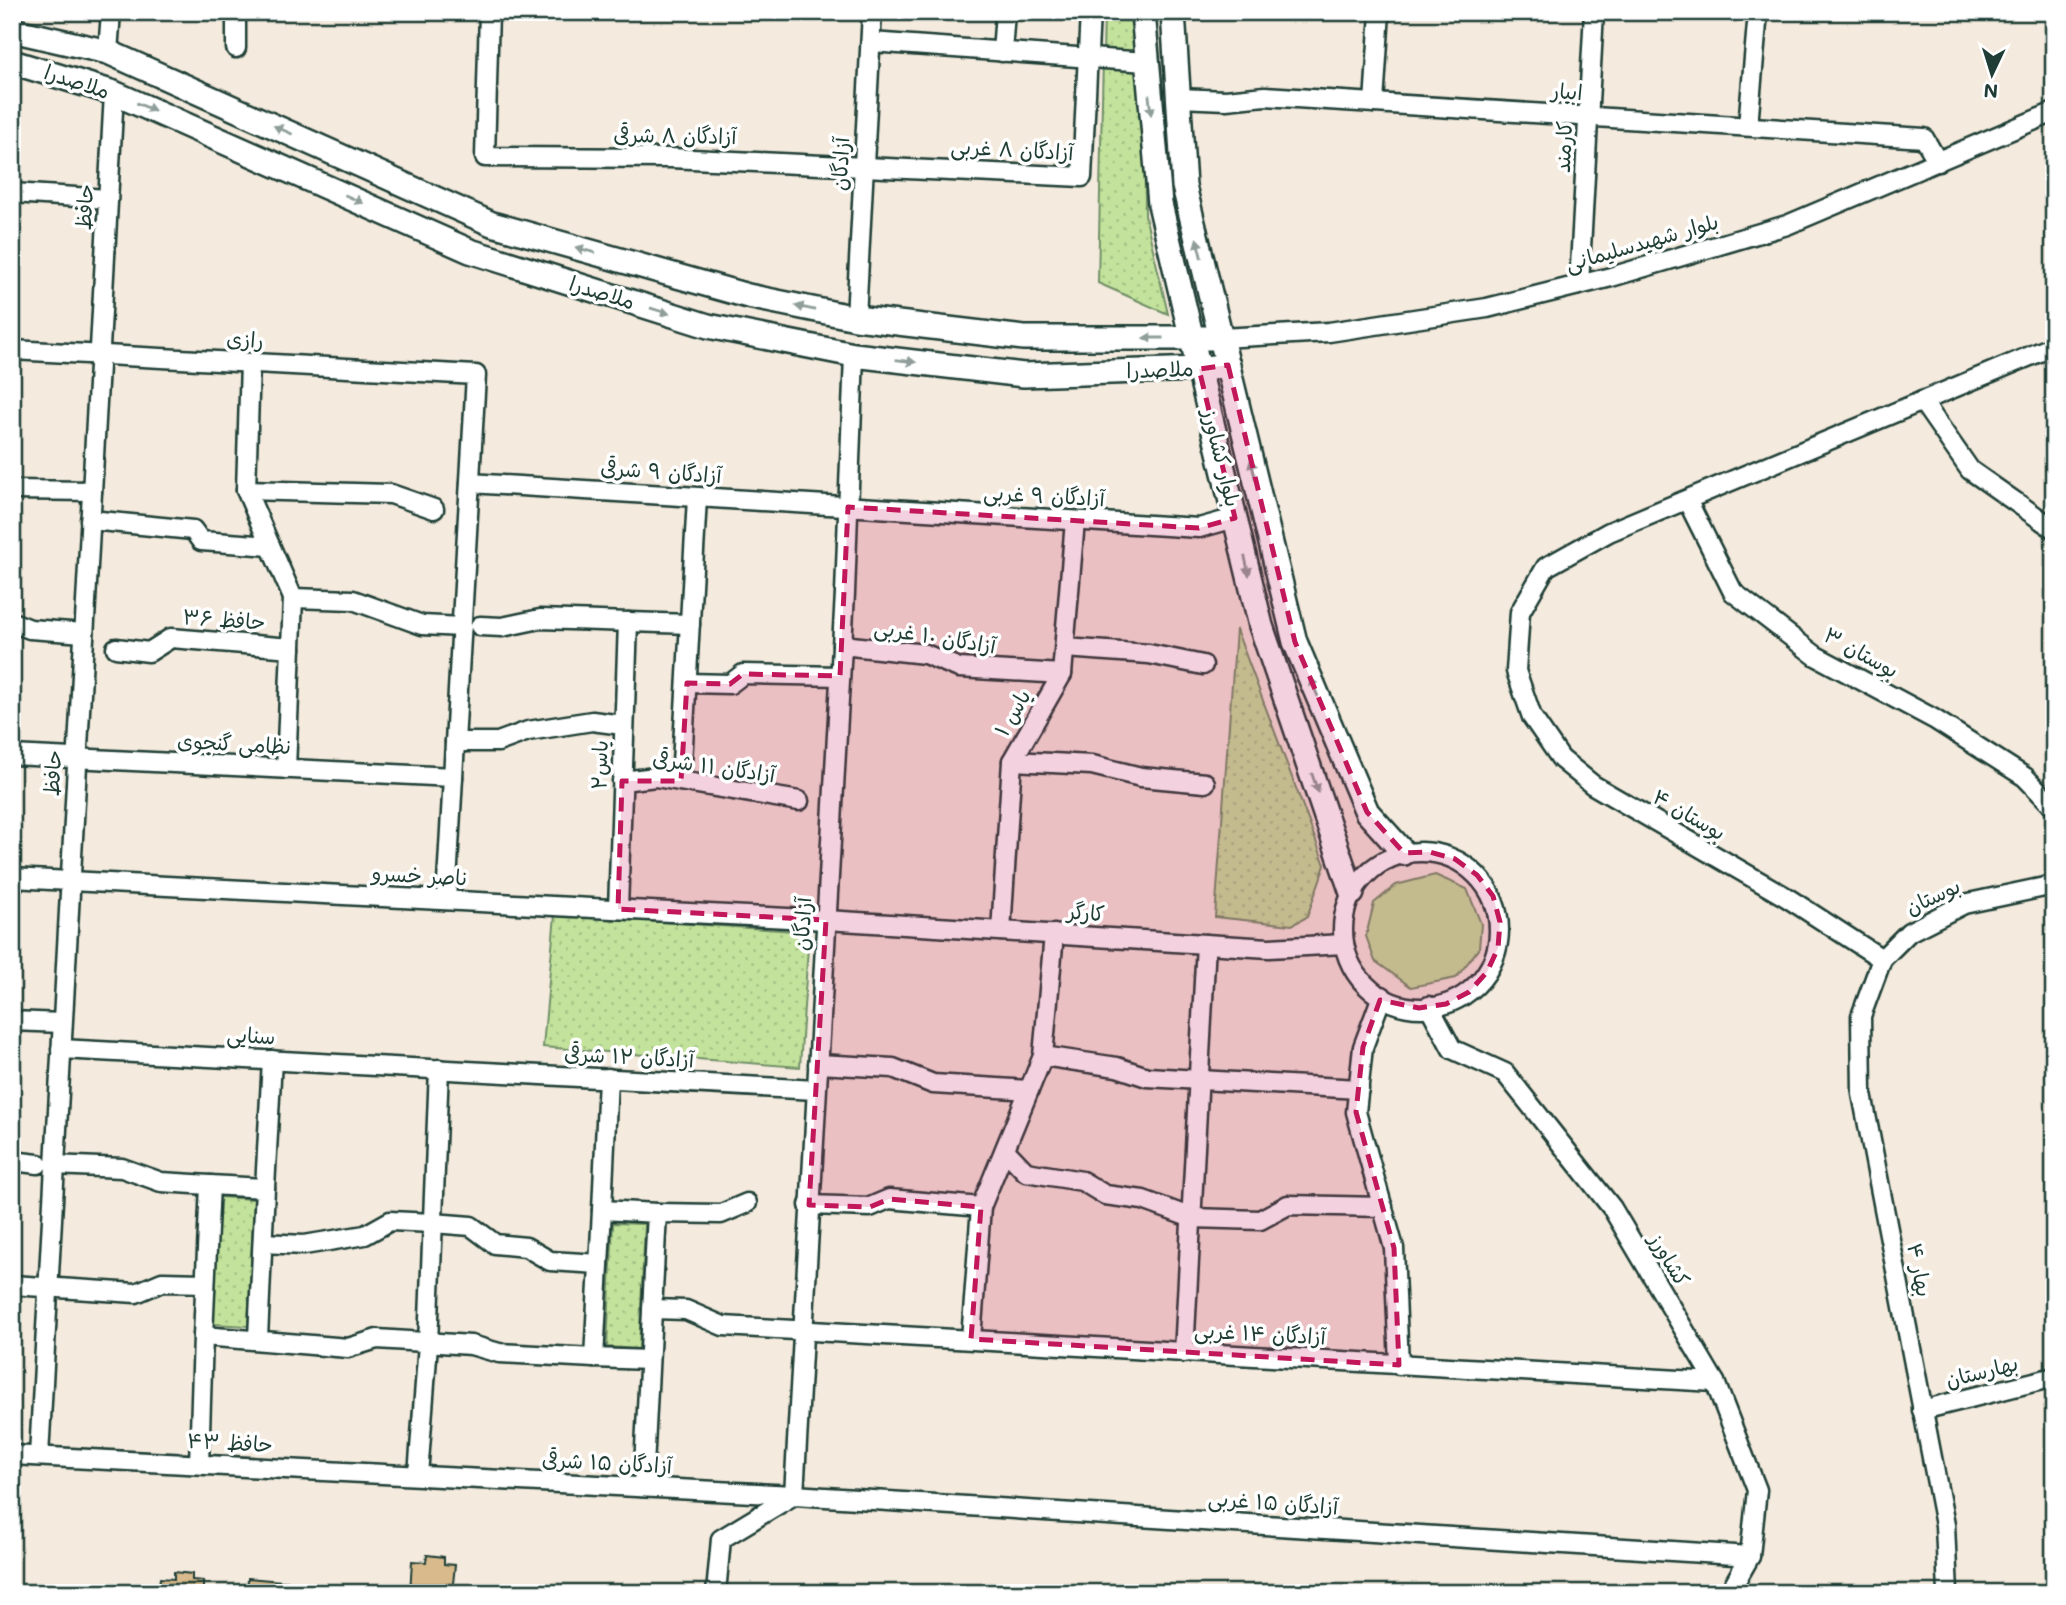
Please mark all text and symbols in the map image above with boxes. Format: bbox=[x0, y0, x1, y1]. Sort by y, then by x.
north arrow bbox=[1958, 38, 2028, 108]
street label: ملاصدرا bbox=[41, 57, 114, 104]
street label: ابیار bbox=[1548, 76, 1584, 106]
text: N bbox=[1983, 78, 1999, 104]
one-way arrow bbox=[1145, 94, 1156, 116]
one-way arrow bbox=[136, 102, 157, 113]
street label: آزادگان ۸ شرقی bbox=[613, 120, 738, 149]
street label: کارمند bbox=[1548, 120, 1577, 173]
one-way arrow bbox=[273, 124, 293, 136]
street label: آزادگان ۸ غربی bbox=[950, 132, 1075, 167]
street label: آزادگان bbox=[825, 136, 854, 191]
street label: حافظ bbox=[69, 183, 98, 231]
one-way arrow bbox=[344, 194, 365, 205]
street label: بلوار شهیدسلیمانی bbox=[1562, 207, 1722, 278]
one-way arrow bbox=[1193, 236, 1204, 258]
one-way arrow bbox=[574, 244, 596, 255]
street label: ملاصدرا bbox=[566, 269, 639, 314]
one-way arrow bbox=[794, 302, 816, 313]
one-way arrow bbox=[649, 306, 670, 316]
street label: رازی bbox=[226, 324, 264, 353]
one-way arrow bbox=[1142, 332, 1164, 344]
street label: ملاصدرا bbox=[1126, 354, 1194, 383]
one-way arrow bbox=[895, 356, 917, 367]
street label: بلوار کشاورز bbox=[1196, 404, 1248, 510]
street label: آزادگان ۹ شرقی bbox=[600, 453, 724, 488]
one-way arrow bbox=[1247, 458, 1258, 480]
street label: آزادگان ۹ غربی bbox=[983, 478, 1106, 513]
one-way arrow bbox=[1242, 555, 1253, 577]
street label: حافظ ۳۶ bbox=[182, 602, 266, 635]
street label: آزادگان ۱۰ غربی bbox=[872, 613, 999, 661]
street label: بوستان ۳ bbox=[1819, 620, 1904, 684]
one-way arrow bbox=[1308, 677, 1319, 698]
street label: یاس ۱ bbox=[988, 684, 1036, 741]
street label: نظامی گنجوی bbox=[176, 726, 292, 761]
street label: یاس۲ bbox=[584, 740, 613, 790]
street label: آزادگان ۱۱ شرقی bbox=[651, 744, 778, 788]
street label: حافظ bbox=[37, 749, 66, 797]
one-way arrow bbox=[1310, 773, 1321, 794]
street label: بوستان ۴ bbox=[1648, 782, 1731, 846]
street label: ناصر خسرو bbox=[369, 858, 469, 891]
street label: بوستان bbox=[1901, 871, 1964, 921]
street label: آزادگان bbox=[787, 896, 816, 951]
street label: کارگر bbox=[1064, 897, 1106, 926]
street label: سنایی bbox=[226, 1020, 276, 1051]
street label: آزادگان ۱۲ شرقی bbox=[563, 1039, 696, 1072]
street label: کشاورز bbox=[1643, 1226, 1697, 1291]
street label: بهار ۴ bbox=[1901, 1240, 1939, 1299]
street label: آزادگان ۱۴ غربی bbox=[1193, 1316, 1327, 1351]
street label: بهارستان bbox=[1943, 1349, 2021, 1394]
street label: حافظ ۴۳ bbox=[187, 1426, 274, 1457]
street label: آزادگان ۱۵ شرقی bbox=[541, 1445, 674, 1478]
street label: آزادگان ۱۵ غربی bbox=[1207, 1483, 1340, 1522]

